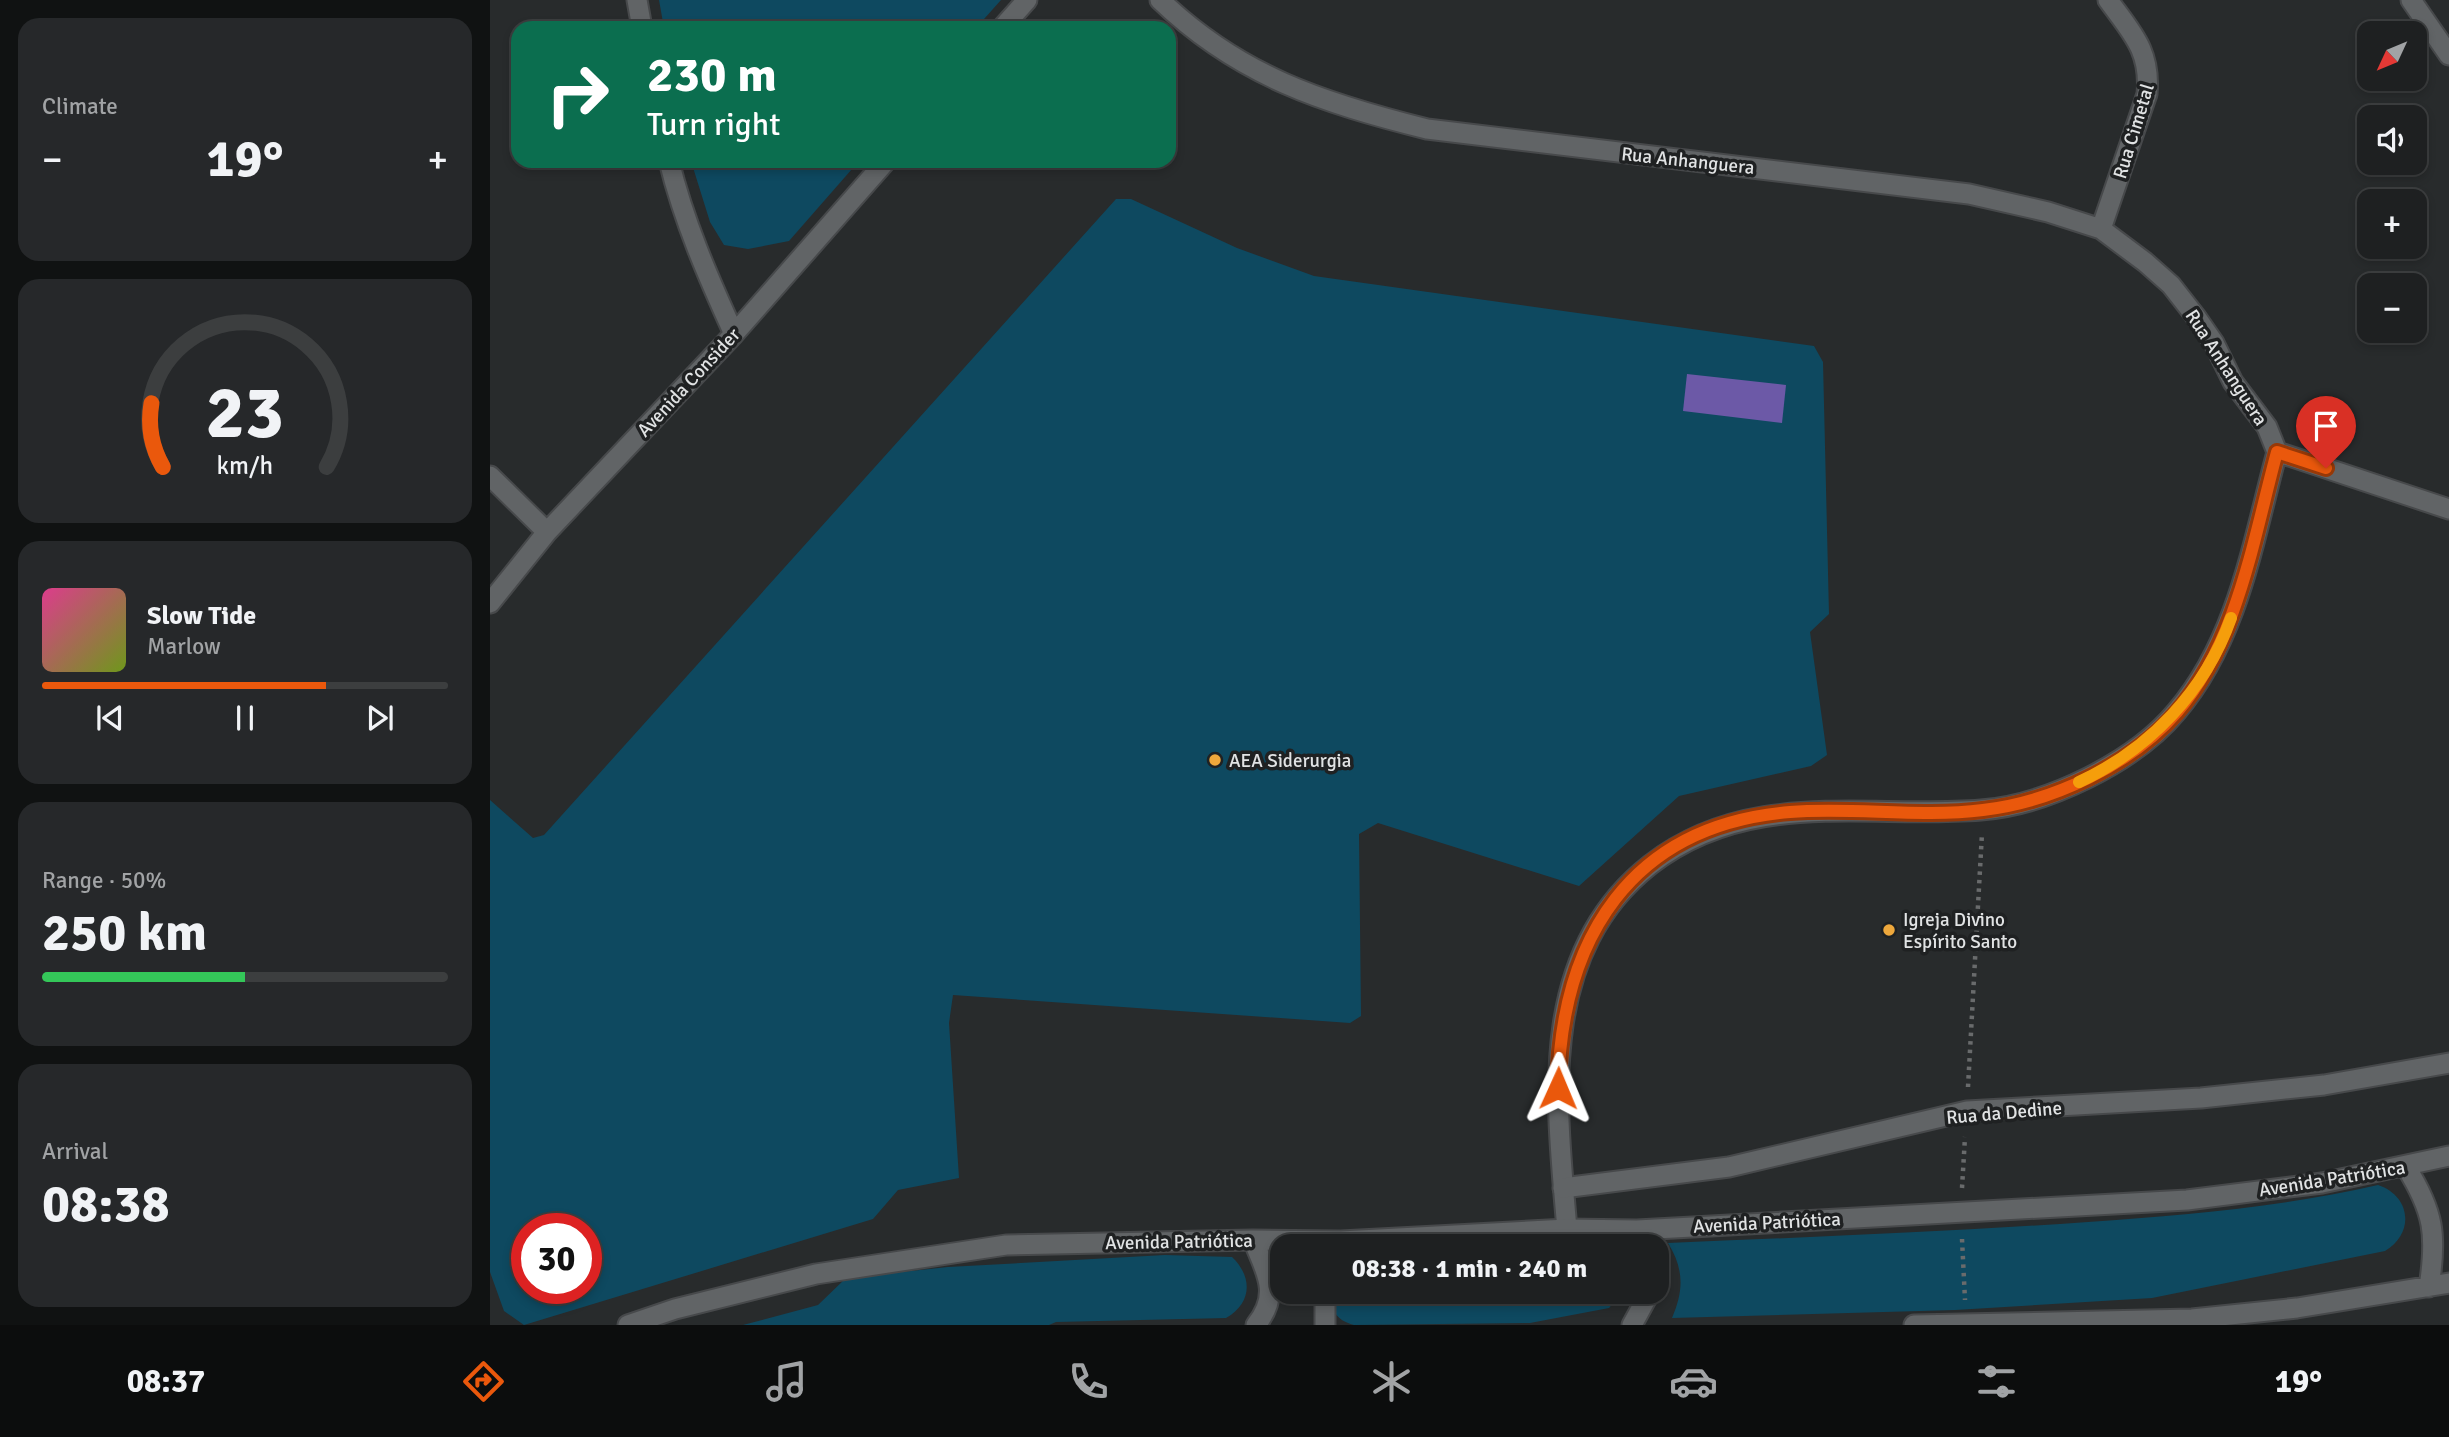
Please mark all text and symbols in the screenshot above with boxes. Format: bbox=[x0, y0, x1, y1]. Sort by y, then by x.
north arrow bbox=[2357, 21, 2427, 91]
map controls bbox=[2357, 21, 2427, 343]
text: 230 m bbox=[647, 45, 777, 105]
icon: right bbox=[532, 49, 623, 140]
street label: Rua Cimetal bbox=[2108, 81, 2160, 182]
text: Climate bbox=[42, 92, 118, 121]
text: Turn right bbox=[647, 105, 780, 144]
button: sound bbox=[2357, 105, 2427, 175]
text: 19° bbox=[207, 127, 283, 191]
text: − bbox=[42, 136, 63, 183]
text: + bbox=[427, 136, 448, 183]
street label: Rua Anhanguera bbox=[1620, 142, 1756, 180]
button: + bbox=[2357, 189, 2427, 259]
button: − bbox=[2357, 273, 2427, 343]
street label: Rua Anhanguera bbox=[2180, 305, 2273, 430]
street label: Avenida Consider bbox=[632, 323, 745, 442]
text: 23 bbox=[206, 370, 284, 459]
pin bbox=[2296, 396, 2356, 468]
icon: arrive bbox=[2307, 407, 2345, 445]
text: km/h bbox=[217, 450, 273, 481]
text: Slow Tide bbox=[147, 600, 256, 632]
text: Marlow bbox=[147, 632, 221, 661]
icon: previous bbox=[91, 699, 129, 737]
icon: pause bbox=[226, 699, 264, 737]
icon: next bbox=[361, 699, 399, 737]
place label: AEA Siderurgia bbox=[1229, 749, 1351, 773]
marker: AEA Siderurgia bbox=[1207, 752, 1223, 768]
text: Range · 50% bbox=[42, 866, 166, 895]
text: 250 km bbox=[42, 901, 207, 965]
place label: Igreja Divino Espírito Santo bbox=[1903, 908, 2017, 954]
marker: Igreja Divino Espírito Santo bbox=[1881, 922, 1897, 938]
position arrow bbox=[1521, 1051, 1595, 1125]
street label: Rua da Dedine bbox=[1945, 1096, 2063, 1130]
text: Arrival bbox=[42, 1137, 108, 1166]
street label: Avenida Patriótica bbox=[2257, 1156, 2407, 1202]
text: 08:38 bbox=[42, 1172, 170, 1236]
street label: Avenida Patriótica bbox=[1693, 1207, 1841, 1239]
speed limit sign: 30 bbox=[511, 1213, 602, 1304]
street label: Avenida Patriótica bbox=[1105, 1229, 1253, 1255]
text: 08:38 · 1 min · 240 m bbox=[1352, 1253, 1587, 1285]
icon: directions bbox=[459, 1357, 508, 1406]
icon: music bbox=[762, 1357, 811, 1406]
icon: phone bbox=[1064, 1357, 1113, 1406]
icon: climate bbox=[1367, 1357, 1416, 1406]
icon: car bbox=[1669, 1357, 1718, 1406]
icon: filters bbox=[1972, 1357, 2021, 1406]
text: 08:37 bbox=[127, 1362, 205, 1401]
text: 19° bbox=[2275, 1362, 2322, 1401]

